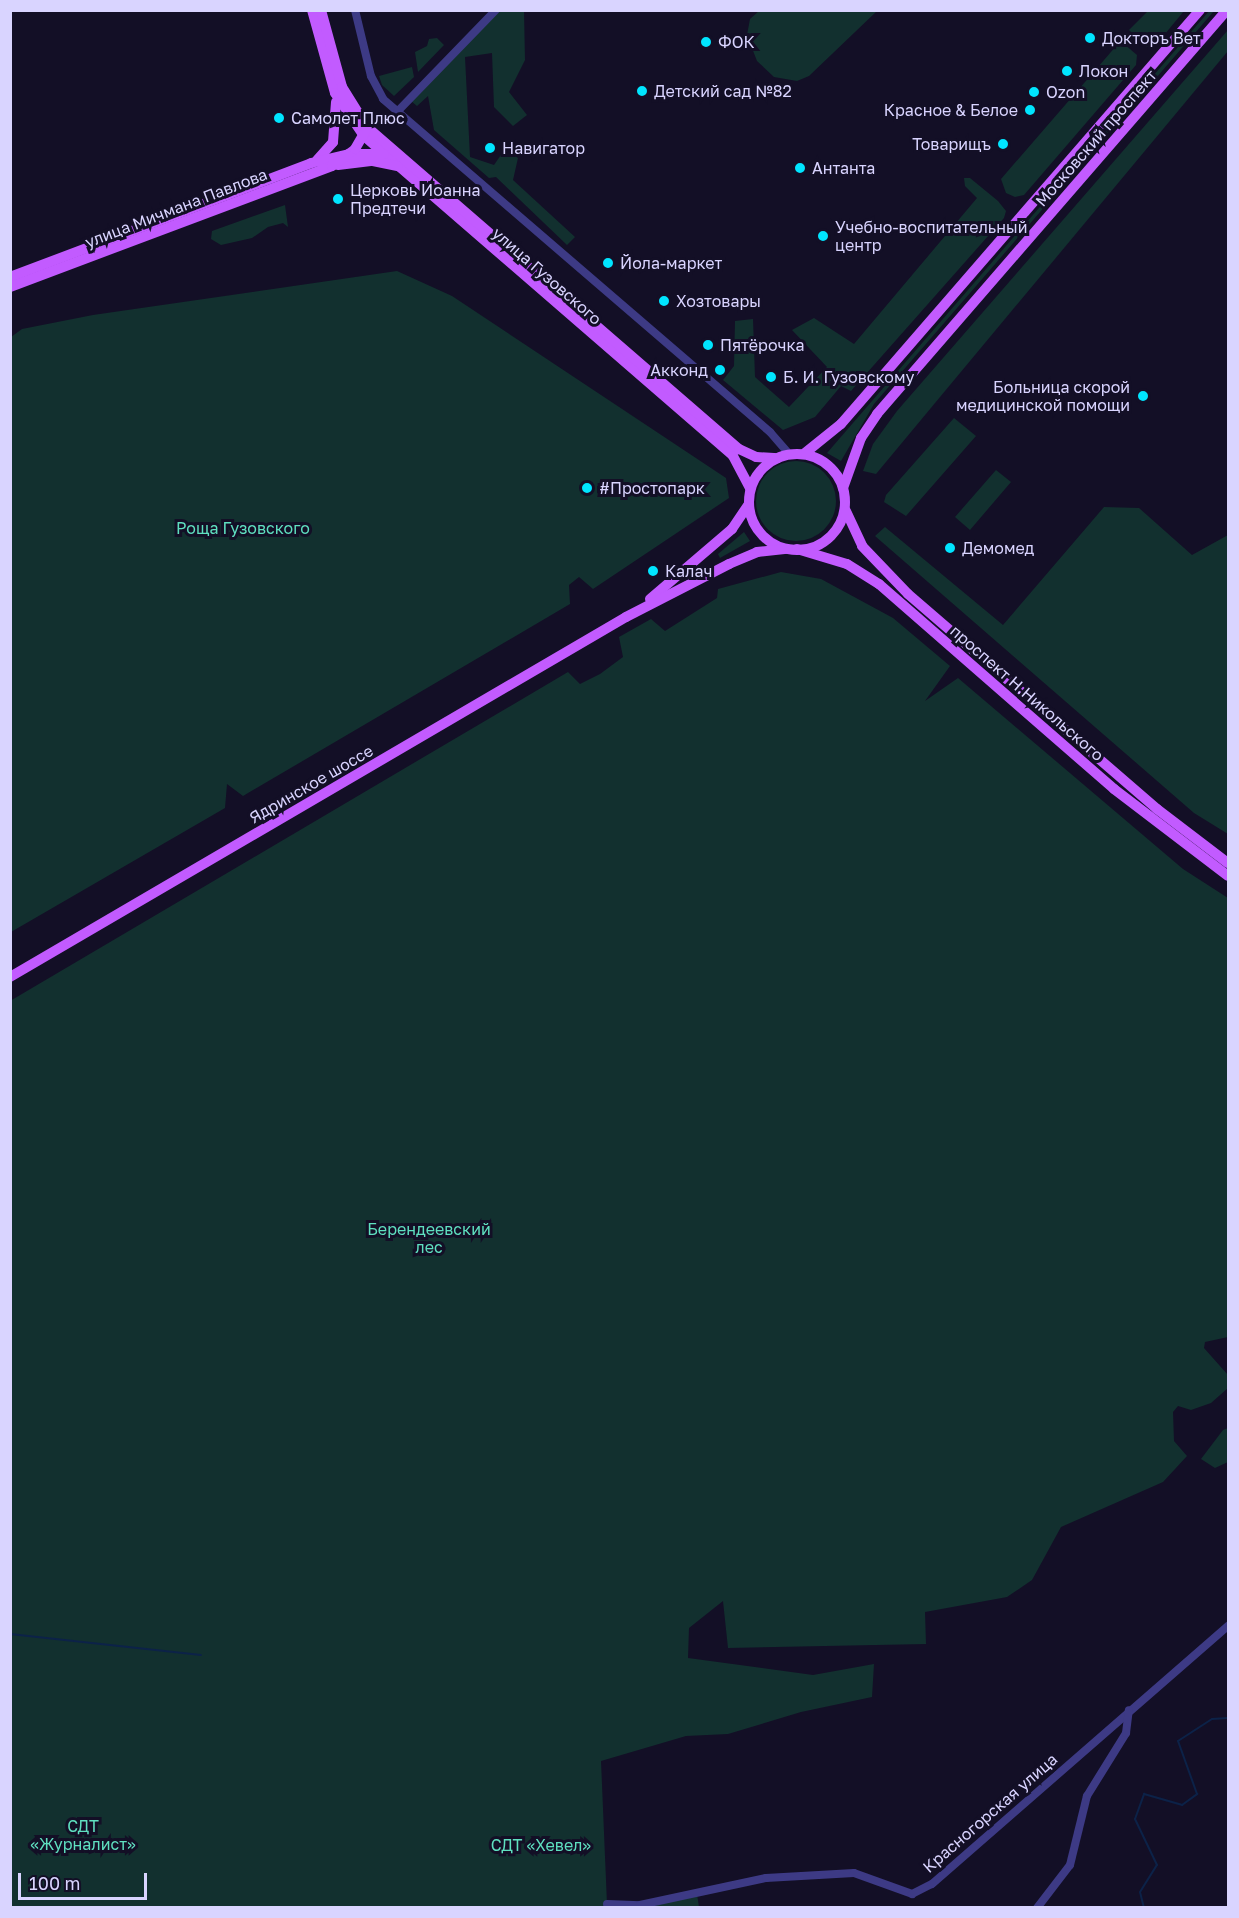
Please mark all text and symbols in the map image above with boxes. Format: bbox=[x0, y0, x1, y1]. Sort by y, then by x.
place label: Докторъ Вет bbox=[1102, 28, 1201, 48]
marker: Докторъ Вет bbox=[1083, 31, 1097, 45]
place label: ФОК bbox=[718, 32, 755, 52]
marker: ФОК bbox=[699, 35, 713, 49]
place label: Локон bbox=[1079, 61, 1128, 81]
marker: Локон bbox=[1060, 64, 1074, 78]
street label: Московский проспект bbox=[1031, 66, 1161, 210]
place label: Детский сад №82 bbox=[654, 81, 792, 101]
place label: Ozon bbox=[1046, 82, 1085, 102]
marker: Детский сад №82 bbox=[635, 84, 649, 98]
marker: Ozon bbox=[1027, 85, 1041, 99]
place label: Красное & Белое bbox=[884, 100, 1018, 120]
marker: Красное & Белое bbox=[1023, 103, 1037, 117]
place label: Самолет Плюс bbox=[291, 108, 405, 128]
marker: Самолет Плюс bbox=[272, 111, 286, 125]
place label: Товарищъ bbox=[912, 134, 991, 154]
marker: Товарищъ bbox=[996, 137, 1010, 151]
place label: Навигатор bbox=[502, 138, 585, 158]
marker: Навигатор bbox=[483, 141, 497, 155]
place label: Антанта bbox=[812, 158, 875, 178]
marker: Антанта bbox=[793, 161, 807, 175]
street label: улица Мичмана Павлова bbox=[82, 164, 270, 252]
place label: Церковь Иоанна Предтечи bbox=[350, 180, 480, 218]
marker: Церковь Иоанна Предтечи bbox=[331, 192, 345, 206]
place label: Учебно-воспитательный центр bbox=[835, 217, 1027, 255]
street label: улица Гузовского bbox=[489, 223, 605, 329]
marker: Учебно-воспитательный центр bbox=[816, 229, 830, 243]
place label: Йола-маркет bbox=[620, 253, 722, 273]
marker: Йола-маркет bbox=[601, 256, 615, 270]
place label: Хозтовары bbox=[676, 291, 761, 311]
marker: Хозтовары bbox=[657, 294, 671, 308]
place label: Пятёрочка bbox=[720, 335, 804, 355]
marker: Пятёрочка bbox=[701, 338, 715, 352]
place label: Акконд bbox=[650, 360, 708, 380]
marker: Акконд bbox=[713, 363, 727, 377]
place label: Б. И. Гузовскому bbox=[783, 367, 914, 387]
marker: Б. И. Гузовскому bbox=[764, 370, 778, 384]
place label: Больница скорой медицинской помощи bbox=[956, 377, 1130, 415]
marker: Больница скорой медицинской помощи bbox=[1134, 387, 1152, 405]
place label: #Простопарк bbox=[599, 478, 705, 498]
marker: #Простопарк bbox=[580, 481, 594, 495]
park label: Роща Гузовского bbox=[176, 518, 310, 538]
place label: Демомед bbox=[962, 538, 1034, 558]
marker: Демомед bbox=[943, 541, 957, 555]
place label: Калач bbox=[665, 561, 712, 581]
marker: Калач bbox=[646, 564, 660, 578]
street label: проспект Н.Никольского bbox=[946, 621, 1108, 765]
street label: Ядринское шоссе bbox=[246, 741, 376, 827]
park label: Берендеевский лес bbox=[367, 1219, 491, 1257]
street label: Красногорская улица bbox=[919, 1749, 1061, 1877]
park label: СДТ «Журналист» bbox=[30, 1816, 136, 1854]
park label: СДТ «Хевел» bbox=[491, 1835, 591, 1855]
scale bar bbox=[21, 1861, 150, 1899]
text: 100 m bbox=[29, 1872, 80, 1894]

